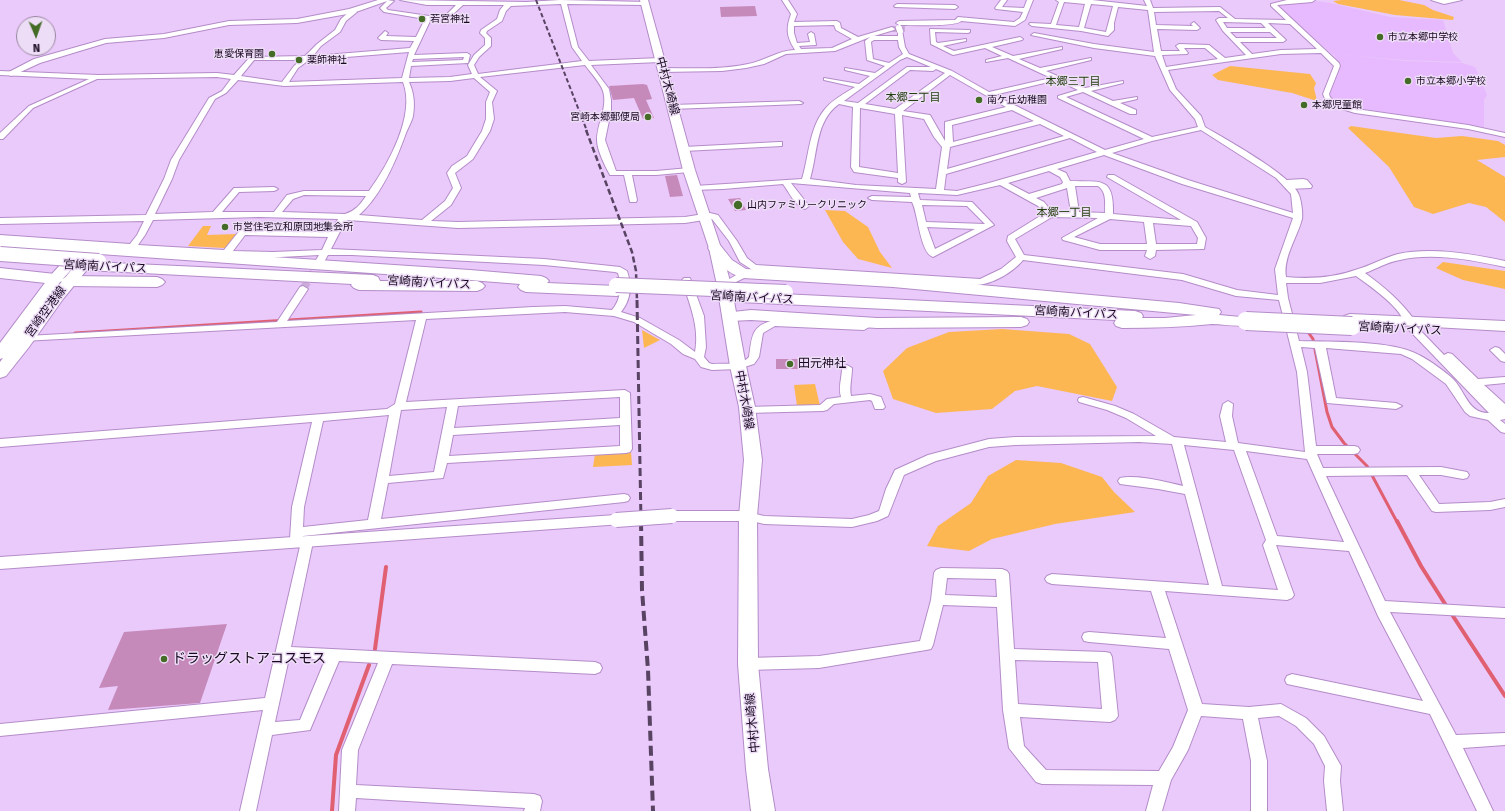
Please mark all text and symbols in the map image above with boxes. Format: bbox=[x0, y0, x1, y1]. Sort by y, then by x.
place label: 若宮神社 bbox=[430, 13, 470, 25]
marker: 若宮神社 bbox=[417, 14, 427, 24]
north arrow bbox=[16, 16, 56, 56]
place label: 市立本郷中学校 bbox=[1388, 31, 1458, 43]
marker: 市立本郷中学校 bbox=[1375, 32, 1385, 42]
text: N bbox=[33, 41, 40, 54]
place label: 恵愛保育園 bbox=[214, 48, 264, 60]
marker: 恵愛保育園 bbox=[267, 49, 277, 59]
place label: 薬師神社 bbox=[307, 54, 347, 66]
marker: 薬師神社 bbox=[294, 55, 304, 65]
street label: 中村木崎線 bbox=[652, 55, 682, 117]
district label: 本郷三丁目 bbox=[1046, 75, 1100, 89]
place label: 市立本郷小学校 bbox=[1416, 75, 1486, 87]
marker: 市立本郷小学校 bbox=[1403, 76, 1413, 86]
district label: 本郷二丁目 bbox=[886, 91, 940, 105]
place label: 南ケ丘幼稚園 bbox=[987, 94, 1047, 106]
marker: 南ケ丘幼稚園 bbox=[974, 95, 984, 105]
place label: 本郷児童館 bbox=[1312, 99, 1362, 111]
marker: 本郷児童館 bbox=[1299, 100, 1309, 110]
place label: 宮崎本郷郵便局 bbox=[570, 111, 640, 123]
marker: 宮崎本郷郵便局 bbox=[643, 112, 653, 122]
marker: 山内ファミリークリニック bbox=[732, 199, 744, 211]
place label: 山内ファミリークリニック bbox=[747, 199, 867, 211]
district label: 本郷一丁目 bbox=[1037, 206, 1091, 220]
place label: 市営住宅立和原団地集会所 bbox=[233, 221, 353, 233]
marker: 市営住宅立和原団地集会所 bbox=[220, 222, 230, 232]
street label: 宮崎南バイパス bbox=[63, 258, 147, 276]
street label: 宮崎南バイパス bbox=[387, 274, 471, 292]
street label: 宮崎空港線 bbox=[23, 283, 69, 341]
street label: 宮崎南バイパス bbox=[710, 289, 794, 307]
street label: 宮崎南バイパス bbox=[1034, 304, 1118, 322]
street label: 宮崎南バイパス bbox=[1358, 320, 1442, 338]
place label: 田元神社 bbox=[798, 357, 846, 371]
marker: 田元神社 bbox=[785, 359, 795, 369]
street label: 中村木崎線 bbox=[732, 369, 756, 431]
place label: ドラッグストアコスモス bbox=[172, 651, 326, 667]
marker: ドラッグストアコスモス bbox=[159, 654, 169, 664]
street label: 中村木崎線 bbox=[743, 692, 763, 754]

